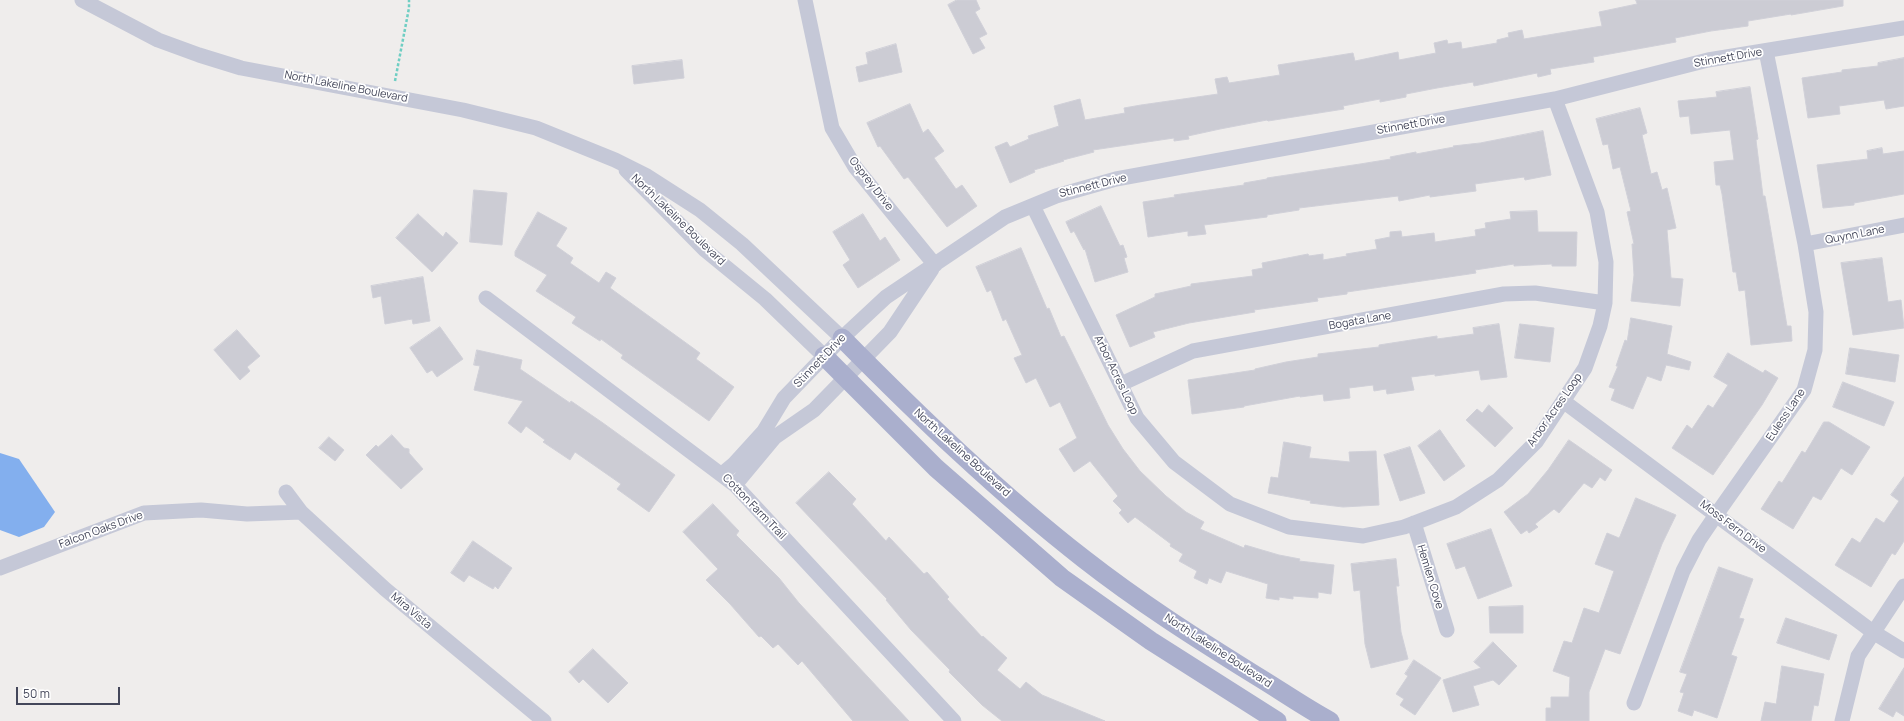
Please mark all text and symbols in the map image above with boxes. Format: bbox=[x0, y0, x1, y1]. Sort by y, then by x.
street label: Stinnett Drive bbox=[1693, 45, 1763, 71]
street label: North Lakeline Boulevard bbox=[283, 69, 409, 105]
street label: Stinnett Drive bbox=[1376, 112, 1446, 138]
street label: Osprey Drive bbox=[846, 155, 896, 213]
street label: Stinnett Drive bbox=[1058, 171, 1128, 201]
street label: North Lakeline Boulevard bbox=[628, 172, 728, 268]
street label: Quynn Lane bbox=[1824, 223, 1886, 247]
street label: Bogata Lane bbox=[1328, 309, 1392, 333]
street label: Stinnett Drive bbox=[791, 331, 849, 391]
street label: Arbor Acres Loop bbox=[1091, 333, 1141, 417]
street label: Arbor Acres Loop bbox=[1525, 371, 1585, 449]
street label: Euless Lane bbox=[1764, 386, 1808, 444]
street label: North Lakeline Boulevard bbox=[911, 406, 1013, 500]
street label: Cotton Farm Trail bbox=[719, 472, 789, 542]
street label: Moss Fern Drive bbox=[1697, 498, 1769, 556]
street label: Falcon Oaks Drive bbox=[57, 509, 145, 551]
street label: Hemlen Cove bbox=[1414, 543, 1446, 611]
street label: Mira Vista bbox=[388, 590, 434, 632]
street label: North Lakeline Boulevard bbox=[1162, 611, 1274, 691]
scale bar bbox=[18, 679, 122, 705]
text: 50 m bbox=[23, 685, 50, 702]

